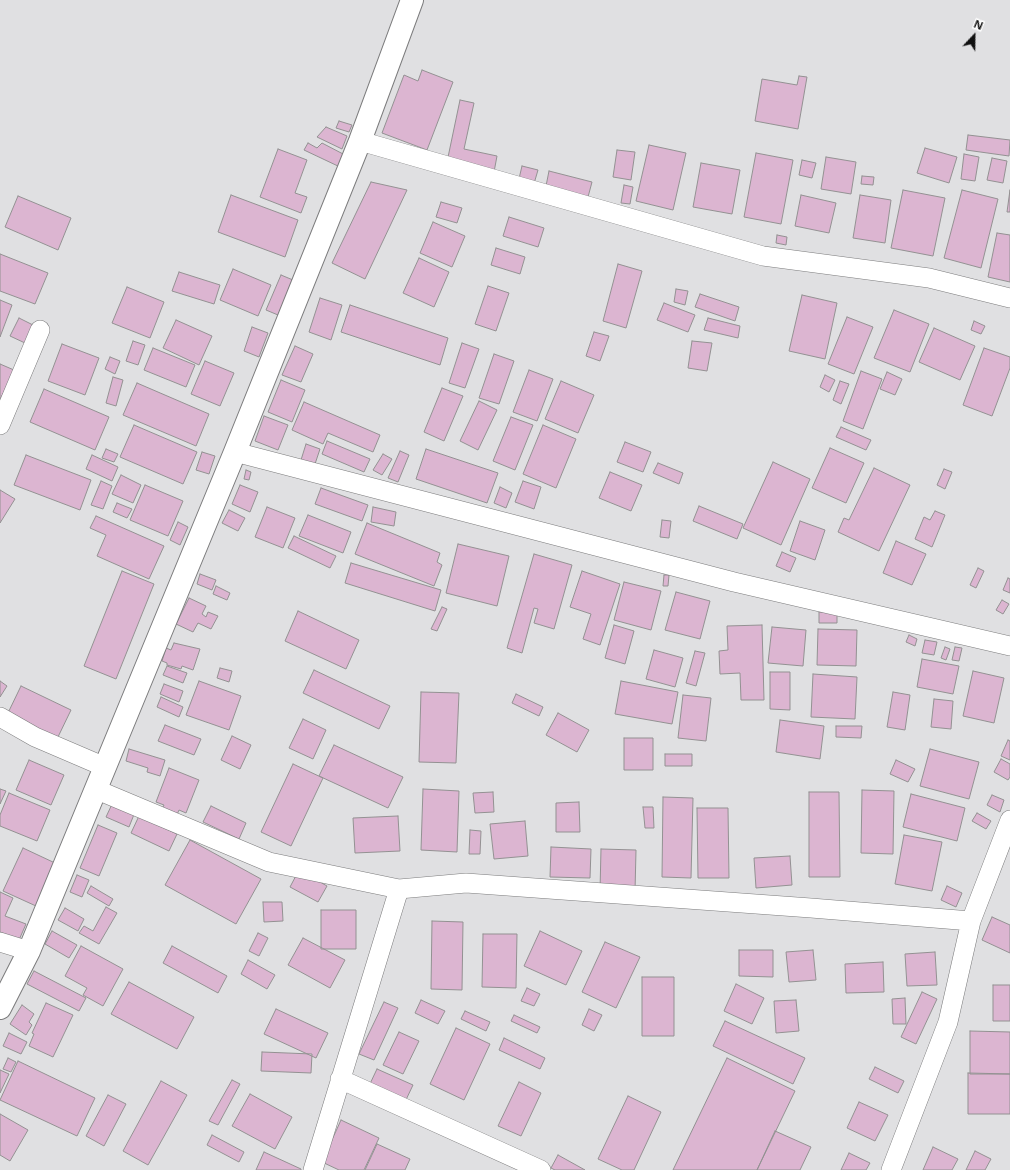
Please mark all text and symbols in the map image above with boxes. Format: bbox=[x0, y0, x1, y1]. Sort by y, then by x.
north arrow bbox=[954, 16, 994, 56]
text: N bbox=[972, 16, 986, 33]

